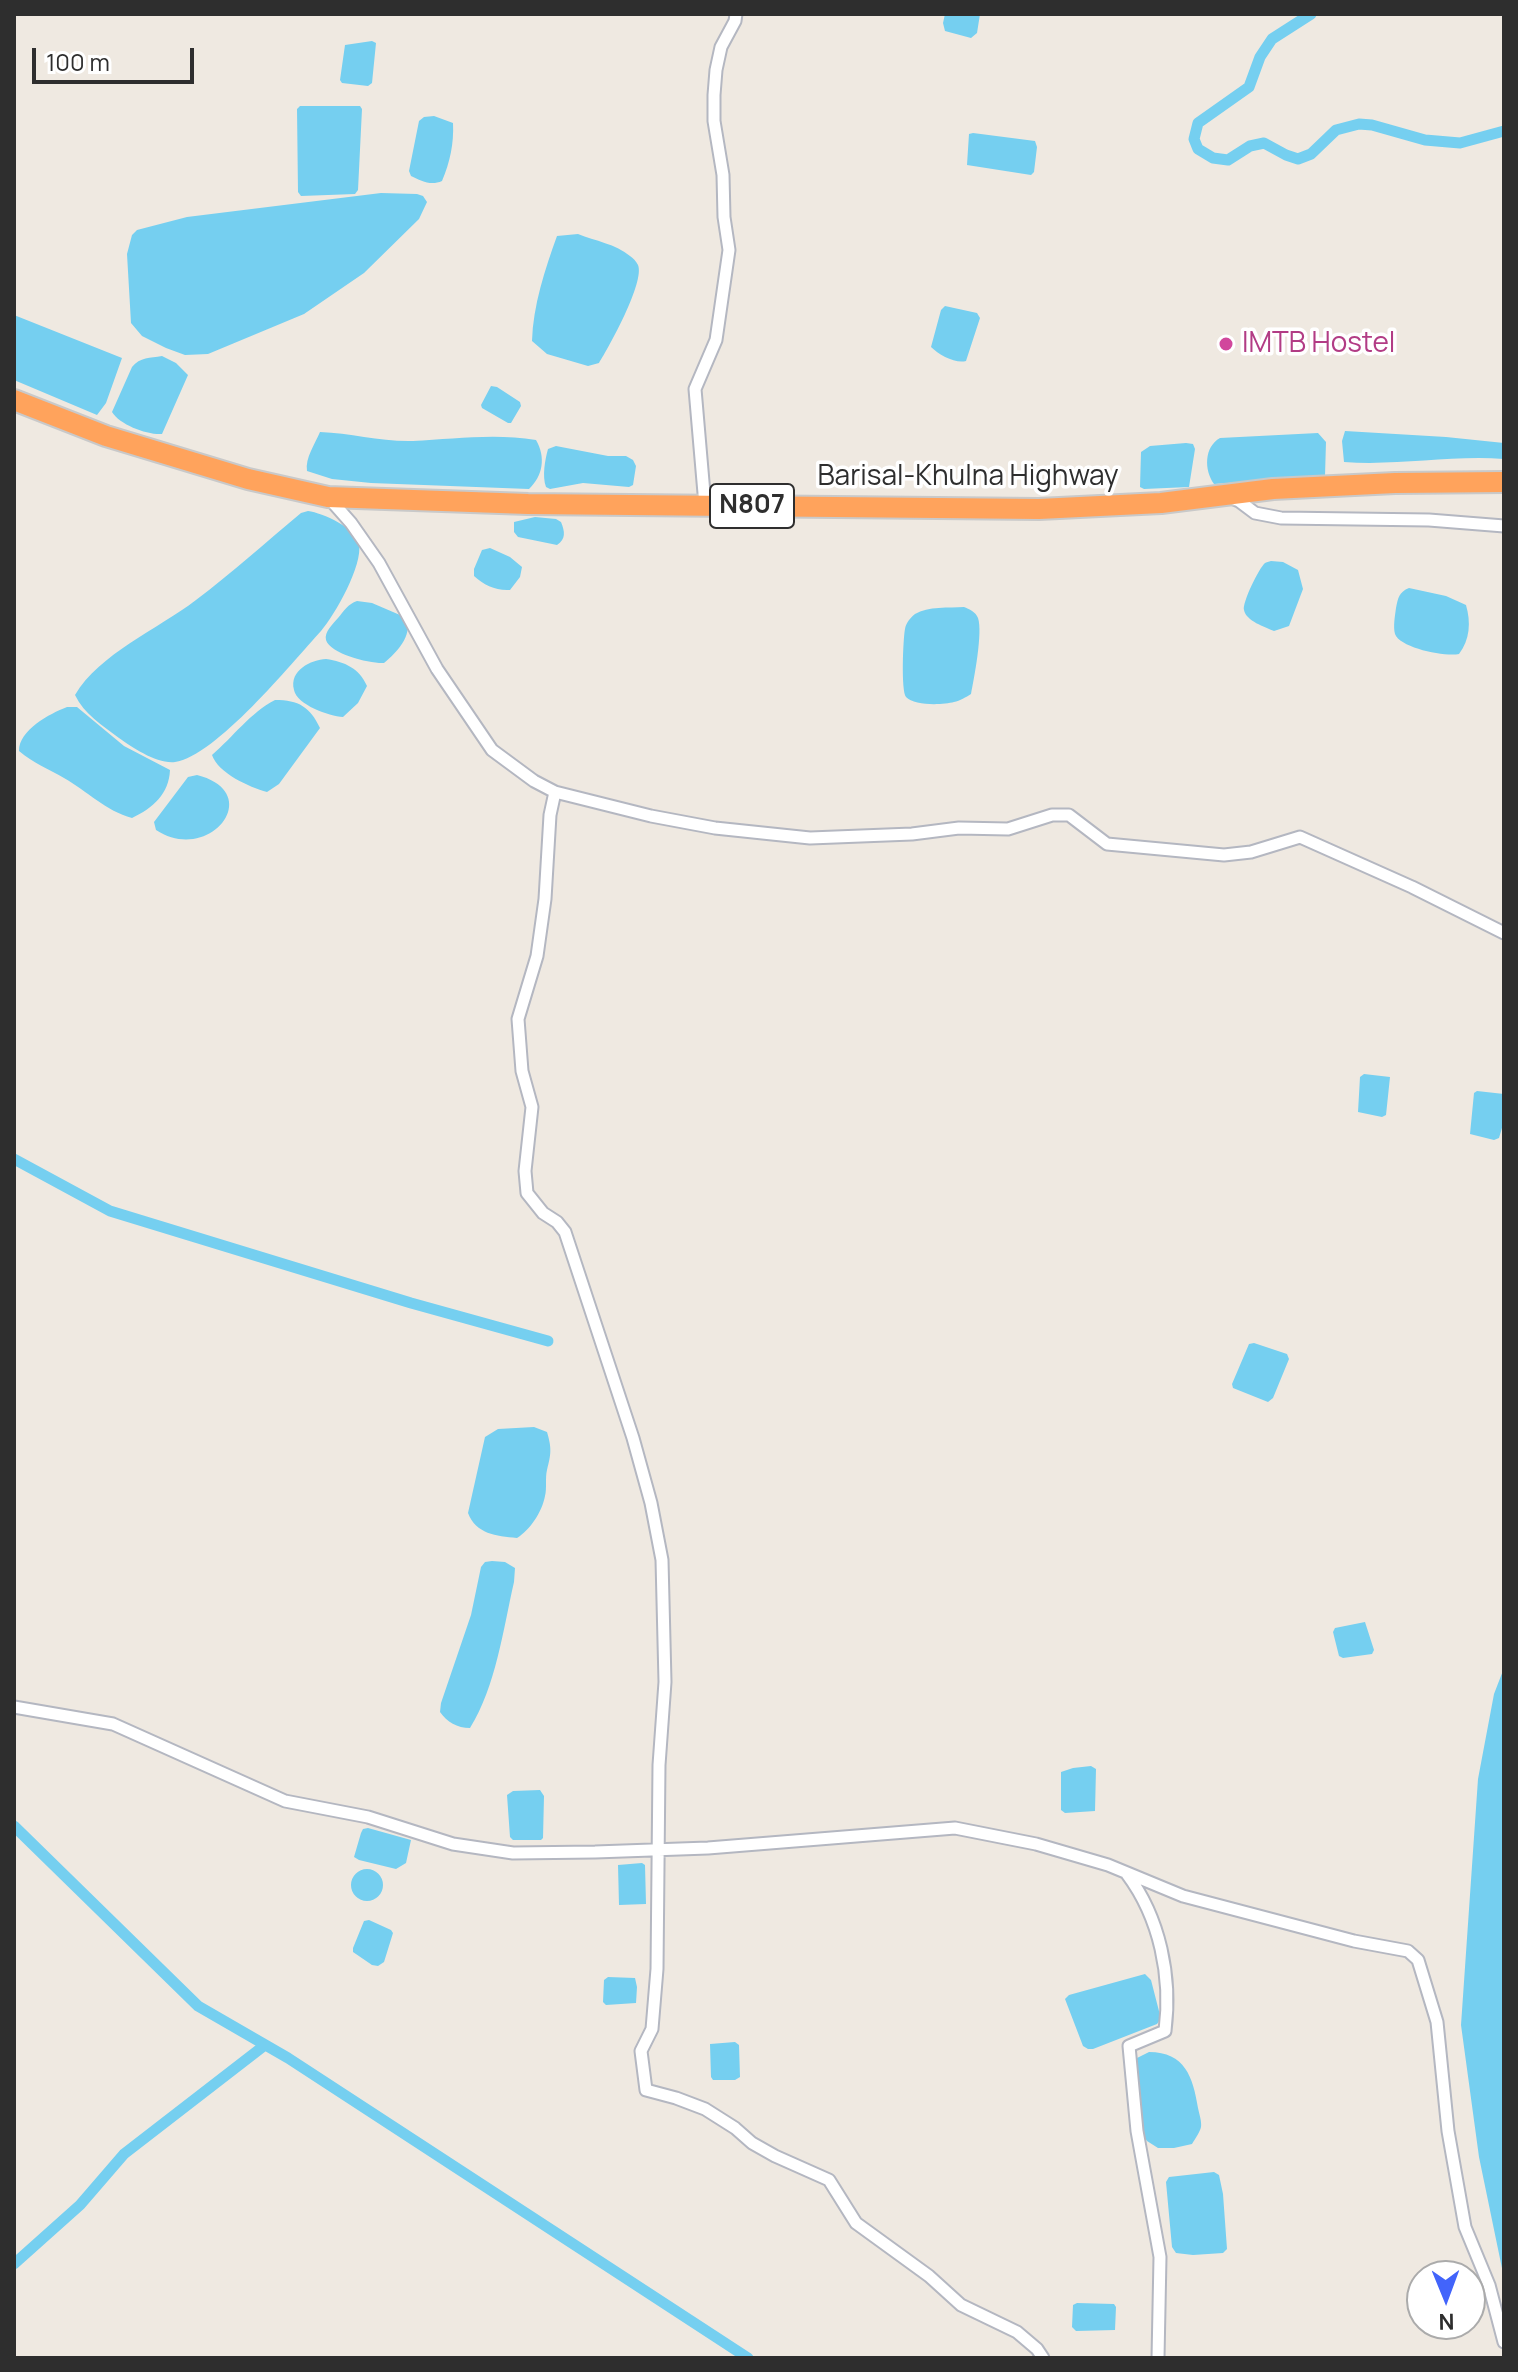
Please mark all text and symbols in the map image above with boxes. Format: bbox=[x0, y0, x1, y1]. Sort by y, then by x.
scale bar bbox=[36, 32, 198, 82]
text: 100 m bbox=[46, 45, 110, 78]
place label: IMTB Hostel bbox=[1242, 327, 1395, 361]
marker: IMTB Hostel bbox=[1217, 335, 1235, 353]
street label: Barisal-Khulna Highway bbox=[817, 460, 1119, 494]
road number: N807 bbox=[710, 484, 794, 528]
north arrow bbox=[1406, 2260, 1486, 2340]
text: N bbox=[1438, 2307, 1455, 2337]

